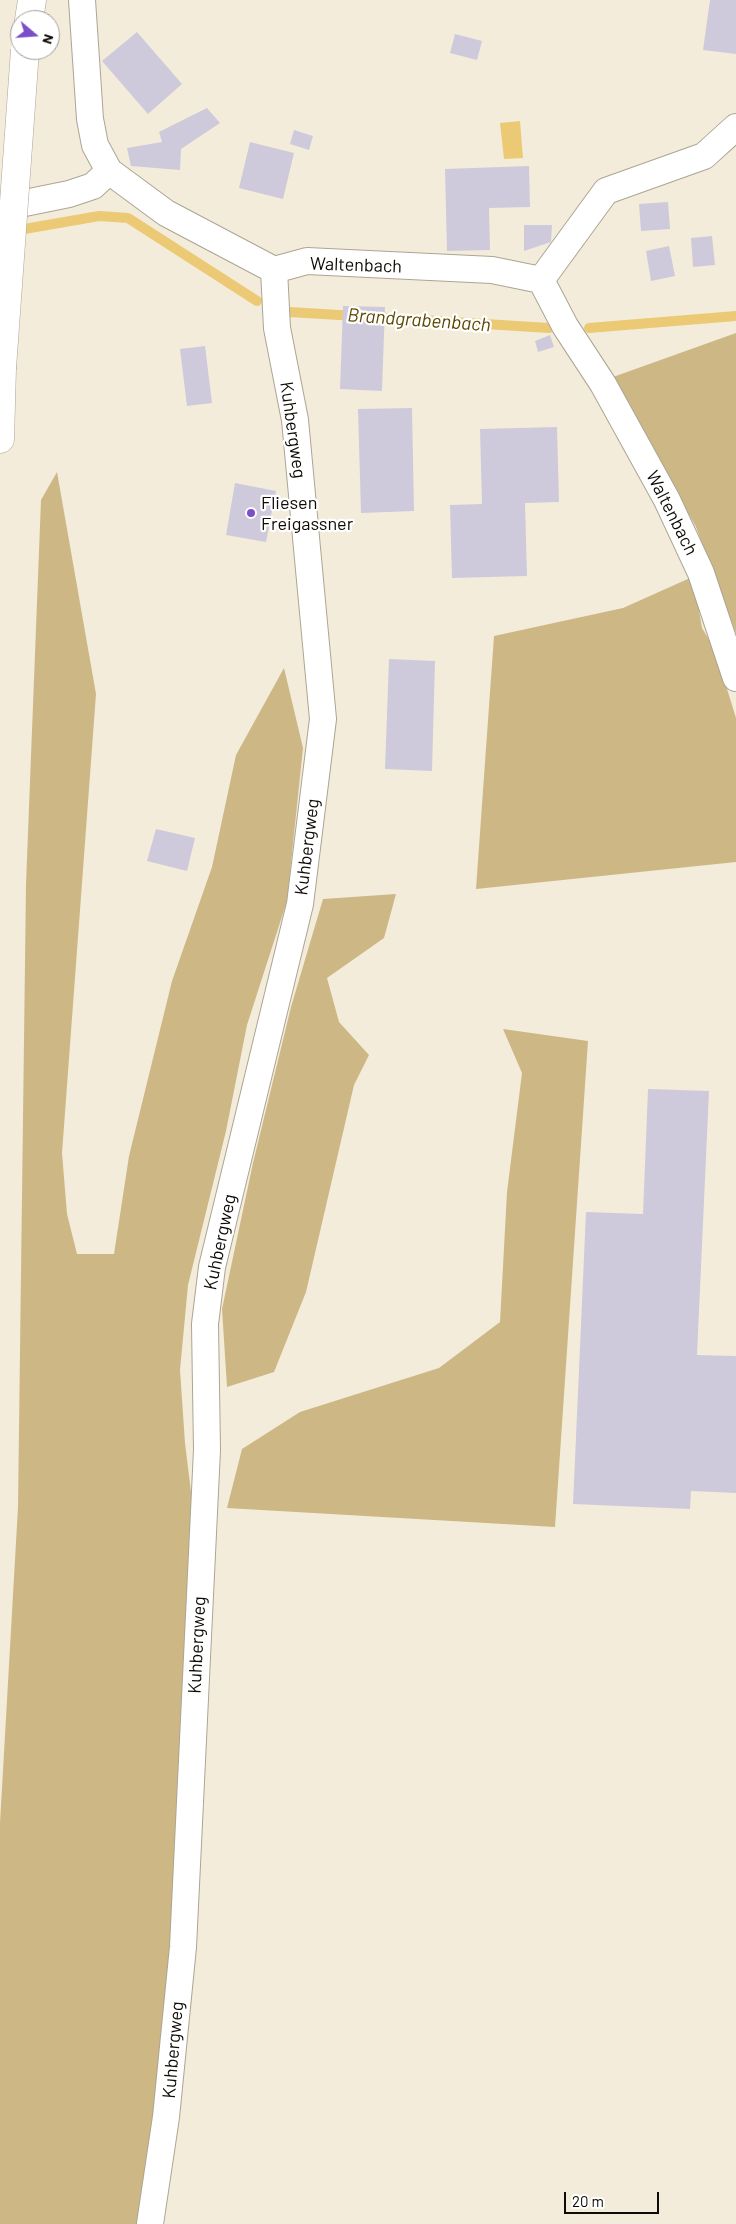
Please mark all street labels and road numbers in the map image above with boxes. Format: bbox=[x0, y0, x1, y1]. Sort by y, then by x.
street label: Waltenbach bbox=[310, 253, 402, 277]
street label: Kuhbergweg bbox=[276, 380, 310, 480]
street label: Waltenbach bbox=[642, 467, 702, 559]
street label: Kuhbergweg bbox=[290, 797, 324, 897]
street label: Kuhbergweg bbox=[199, 1192, 241, 1292]
street label: Kuhbergweg bbox=[184, 1596, 210, 1694]
street label: Kuhbergweg bbox=[158, 2001, 188, 2099]

